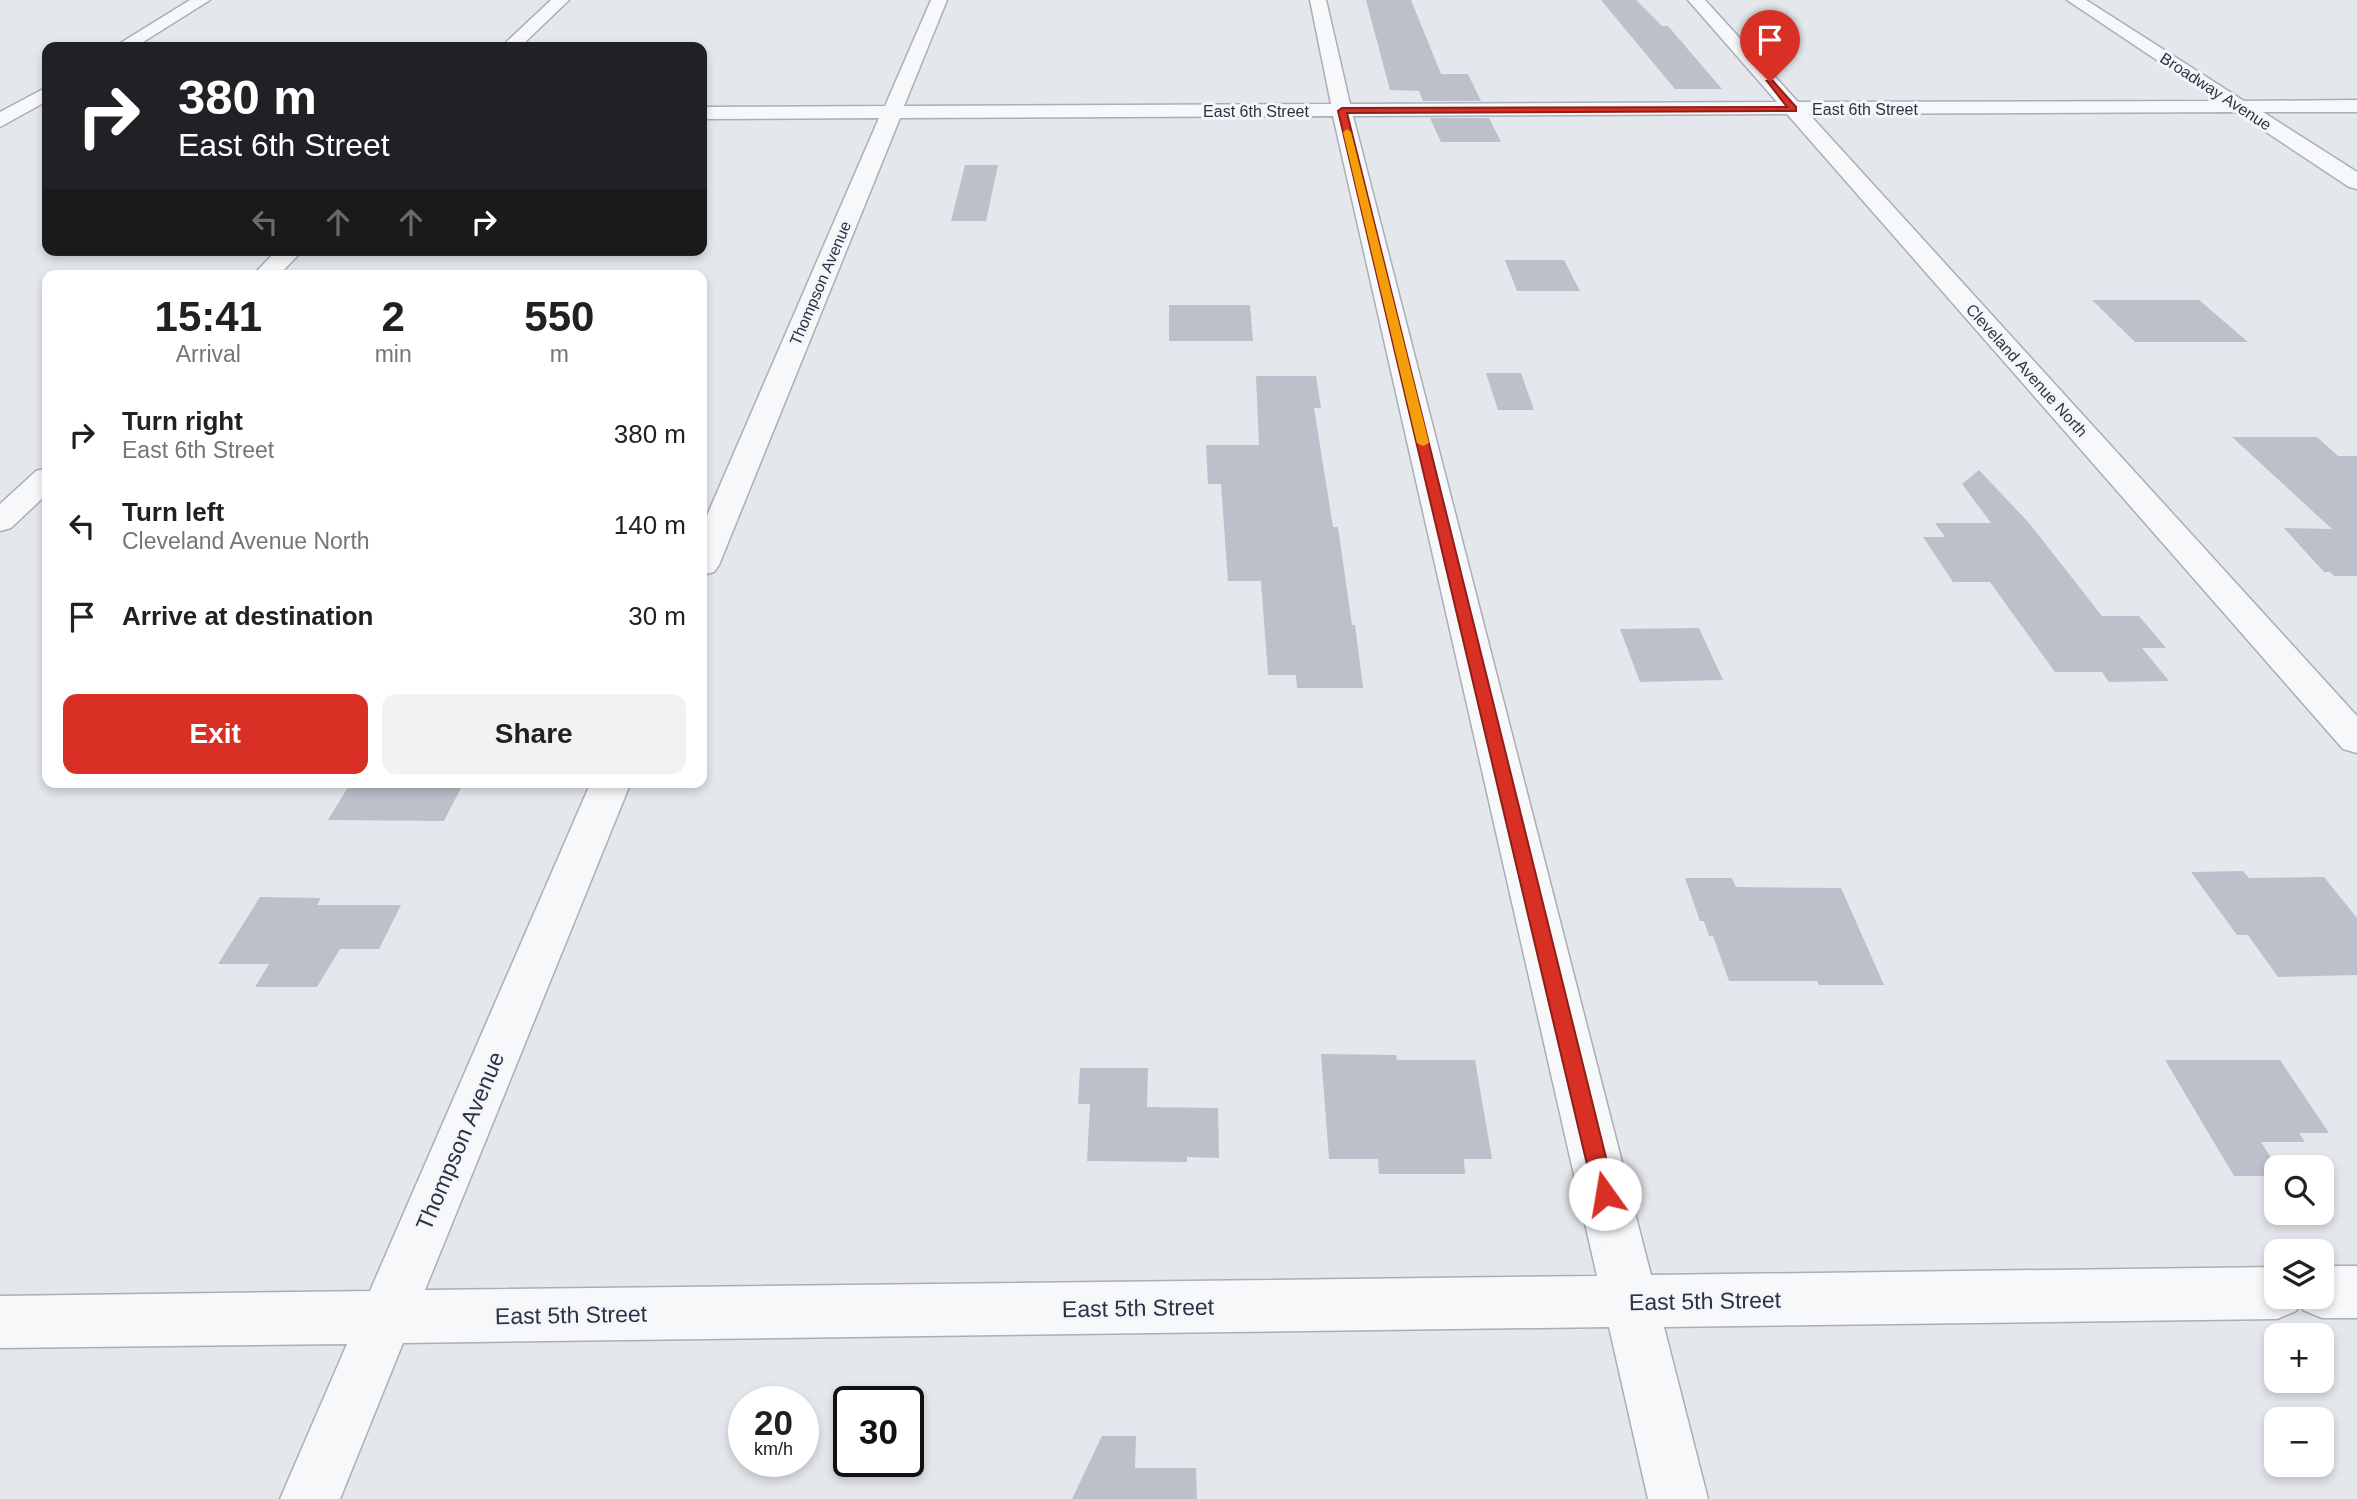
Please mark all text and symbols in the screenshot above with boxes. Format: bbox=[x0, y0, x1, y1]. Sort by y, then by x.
pin bbox=[1740, 10, 1800, 82]
icon: arrive bbox=[1751, 21, 1789, 59]
street label: Broadway Avenue bbox=[2157, 49, 2274, 134]
icon: right bbox=[63, 70, 154, 161]
text: 380 m bbox=[178, 70, 317, 124]
street label: East 6th Street bbox=[1812, 101, 1918, 118]
street label: East 6th Street bbox=[1203, 103, 1309, 120]
text: East 6th Street bbox=[178, 127, 390, 163]
icon: left bbox=[246, 203, 284, 241]
icon: ahead bbox=[319, 203, 357, 241]
icon: ahead bbox=[392, 203, 430, 241]
icon: right bbox=[465, 203, 503, 241]
street label: Thompson Avenue bbox=[787, 219, 854, 348]
text: 15:41 bbox=[155, 293, 262, 340]
text: 2 bbox=[381, 293, 405, 340]
text: 550 bbox=[524, 293, 594, 340]
street label: Cleveland Avenue North bbox=[1963, 301, 2091, 440]
text: Arrival bbox=[176, 341, 241, 367]
text: min bbox=[375, 341, 412, 367]
text: m bbox=[550, 341, 569, 367]
text: Turn right bbox=[122, 406, 243, 436]
icon: right bbox=[63, 416, 101, 454]
text: 380 m bbox=[614, 419, 686, 449]
text: East 6th Street bbox=[122, 437, 274, 463]
text: Turn left bbox=[122, 497, 224, 527]
icon: left bbox=[63, 507, 101, 545]
text: 140 m bbox=[614, 510, 686, 540]
text: Cleveland Avenue North bbox=[122, 528, 370, 554]
icon: arrive bbox=[63, 598, 101, 636]
text: Arrive at destination bbox=[122, 601, 373, 631]
text: 30 m bbox=[628, 601, 686, 631]
button: Exit bbox=[63, 694, 368, 774]
button: Share bbox=[382, 694, 686, 774]
street label: Thompson Avenue bbox=[411, 1048, 509, 1234]
map controls bbox=[2264, 1155, 2334, 1477]
button: search bbox=[2264, 1155, 2334, 1225]
position arrow bbox=[1568, 1157, 1642, 1231]
button: layers bbox=[2264, 1239, 2334, 1309]
street label: East 5th Street bbox=[1629, 1287, 1782, 1315]
street label: East 5th Street bbox=[1062, 1294, 1215, 1322]
street label: East 5th Street bbox=[495, 1301, 648, 1329]
button: + bbox=[2264, 1323, 2334, 1393]
speed limit sign: 30 bbox=[833, 1386, 924, 1477]
text: 20 bbox=[754, 1403, 793, 1442]
button: − bbox=[2264, 1407, 2334, 1477]
text: km/h bbox=[754, 1439, 793, 1459]

